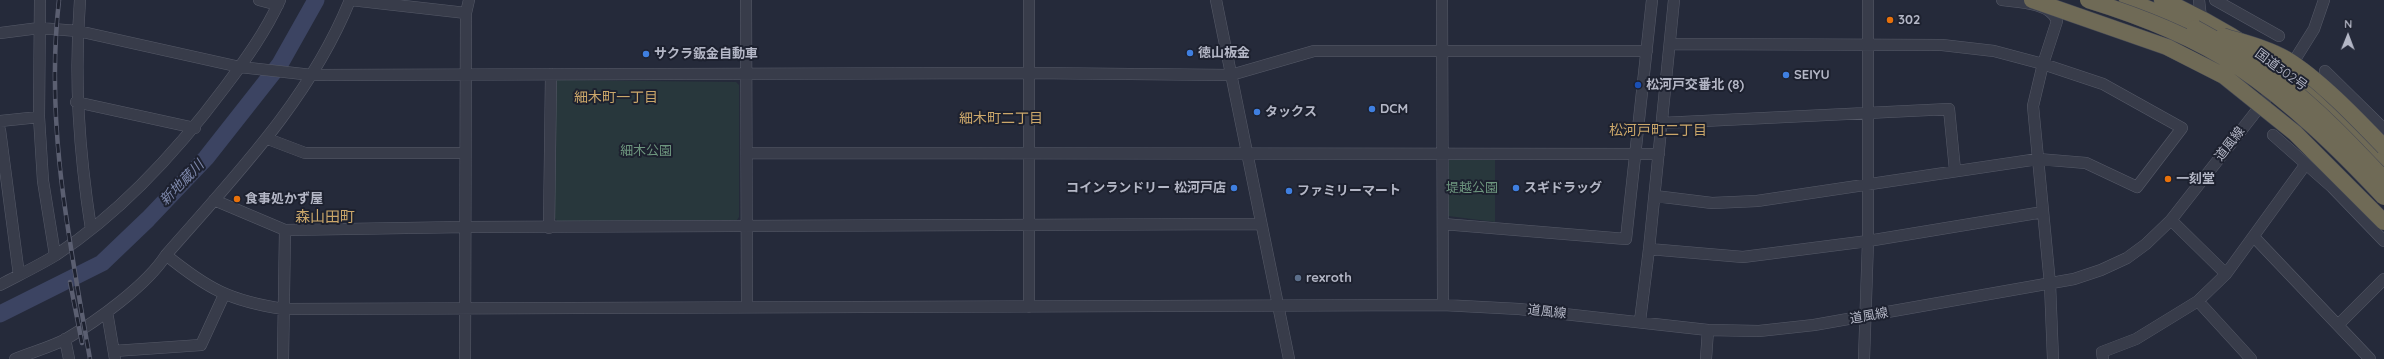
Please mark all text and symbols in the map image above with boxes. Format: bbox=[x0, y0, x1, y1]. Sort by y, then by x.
place label: 302 bbox=[1898, 12, 1920, 28]
marker: 302 bbox=[1885, 15, 1895, 25]
north arrow bbox=[2328, 16, 2368, 56]
text: N bbox=[2344, 17, 2352, 31]
place label: 徳山板金 bbox=[1198, 45, 1250, 61]
place label: サクラ鈑金自動車 bbox=[654, 46, 758, 62]
street label: 国道302号 bbox=[2252, 46, 2310, 94]
marker: 徳山板金 bbox=[1185, 48, 1195, 58]
marker: サクラ鈑金自動車 bbox=[641, 49, 651, 59]
place label: SEIYU bbox=[1794, 67, 1830, 83]
marker: SEIYU bbox=[1781, 70, 1791, 80]
place label: 松河戸交番北 (8) bbox=[1646, 77, 1744, 93]
marker: 松河戸交番北 (8) bbox=[1633, 80, 1643, 90]
district label: 細木町一丁目 bbox=[574, 90, 658, 106]
place label: DCM bbox=[1380, 101, 1408, 117]
place label: タックス bbox=[1265, 104, 1317, 120]
marker: DCM bbox=[1367, 104, 1377, 114]
marker: タックス bbox=[1252, 107, 1262, 117]
district label: 細木町二丁目 bbox=[959, 111, 1043, 127]
district label: 松河戸町二丁目 bbox=[1609, 123, 1707, 139]
street label: 道風線 bbox=[2212, 124, 2248, 164]
park label: 細木公園 bbox=[620, 143, 672, 159]
water label: 新地蔵川 bbox=[157, 157, 207, 209]
place label: 一刻堂 bbox=[2176, 171, 2215, 187]
marker: 一刻堂 bbox=[2163, 174, 2173, 184]
place label: コインランドリー 松河戸店 bbox=[1066, 180, 1226, 196]
park label: 堤越公園 bbox=[1446, 180, 1498, 196]
place label: スギドラッグ bbox=[1524, 180, 1602, 196]
marker: コインランドリー 松河戸店 bbox=[1229, 183, 1239, 193]
place label: ファミリーマート bbox=[1297, 183, 1401, 199]
marker: スギドラッグ bbox=[1511, 183, 1521, 193]
marker: ファミリーマート bbox=[1284, 186, 1294, 196]
place label: 食事処かず屋 bbox=[245, 191, 323, 207]
marker: 食事処かず屋 bbox=[232, 194, 242, 204]
district label: 森山田町 bbox=[295, 208, 355, 226]
place label: rexroth bbox=[1306, 270, 1352, 286]
marker: rexroth bbox=[1293, 273, 1303, 283]
street label: 道風線 bbox=[1527, 302, 1567, 322]
street label: 道風線 bbox=[1848, 305, 1890, 327]

